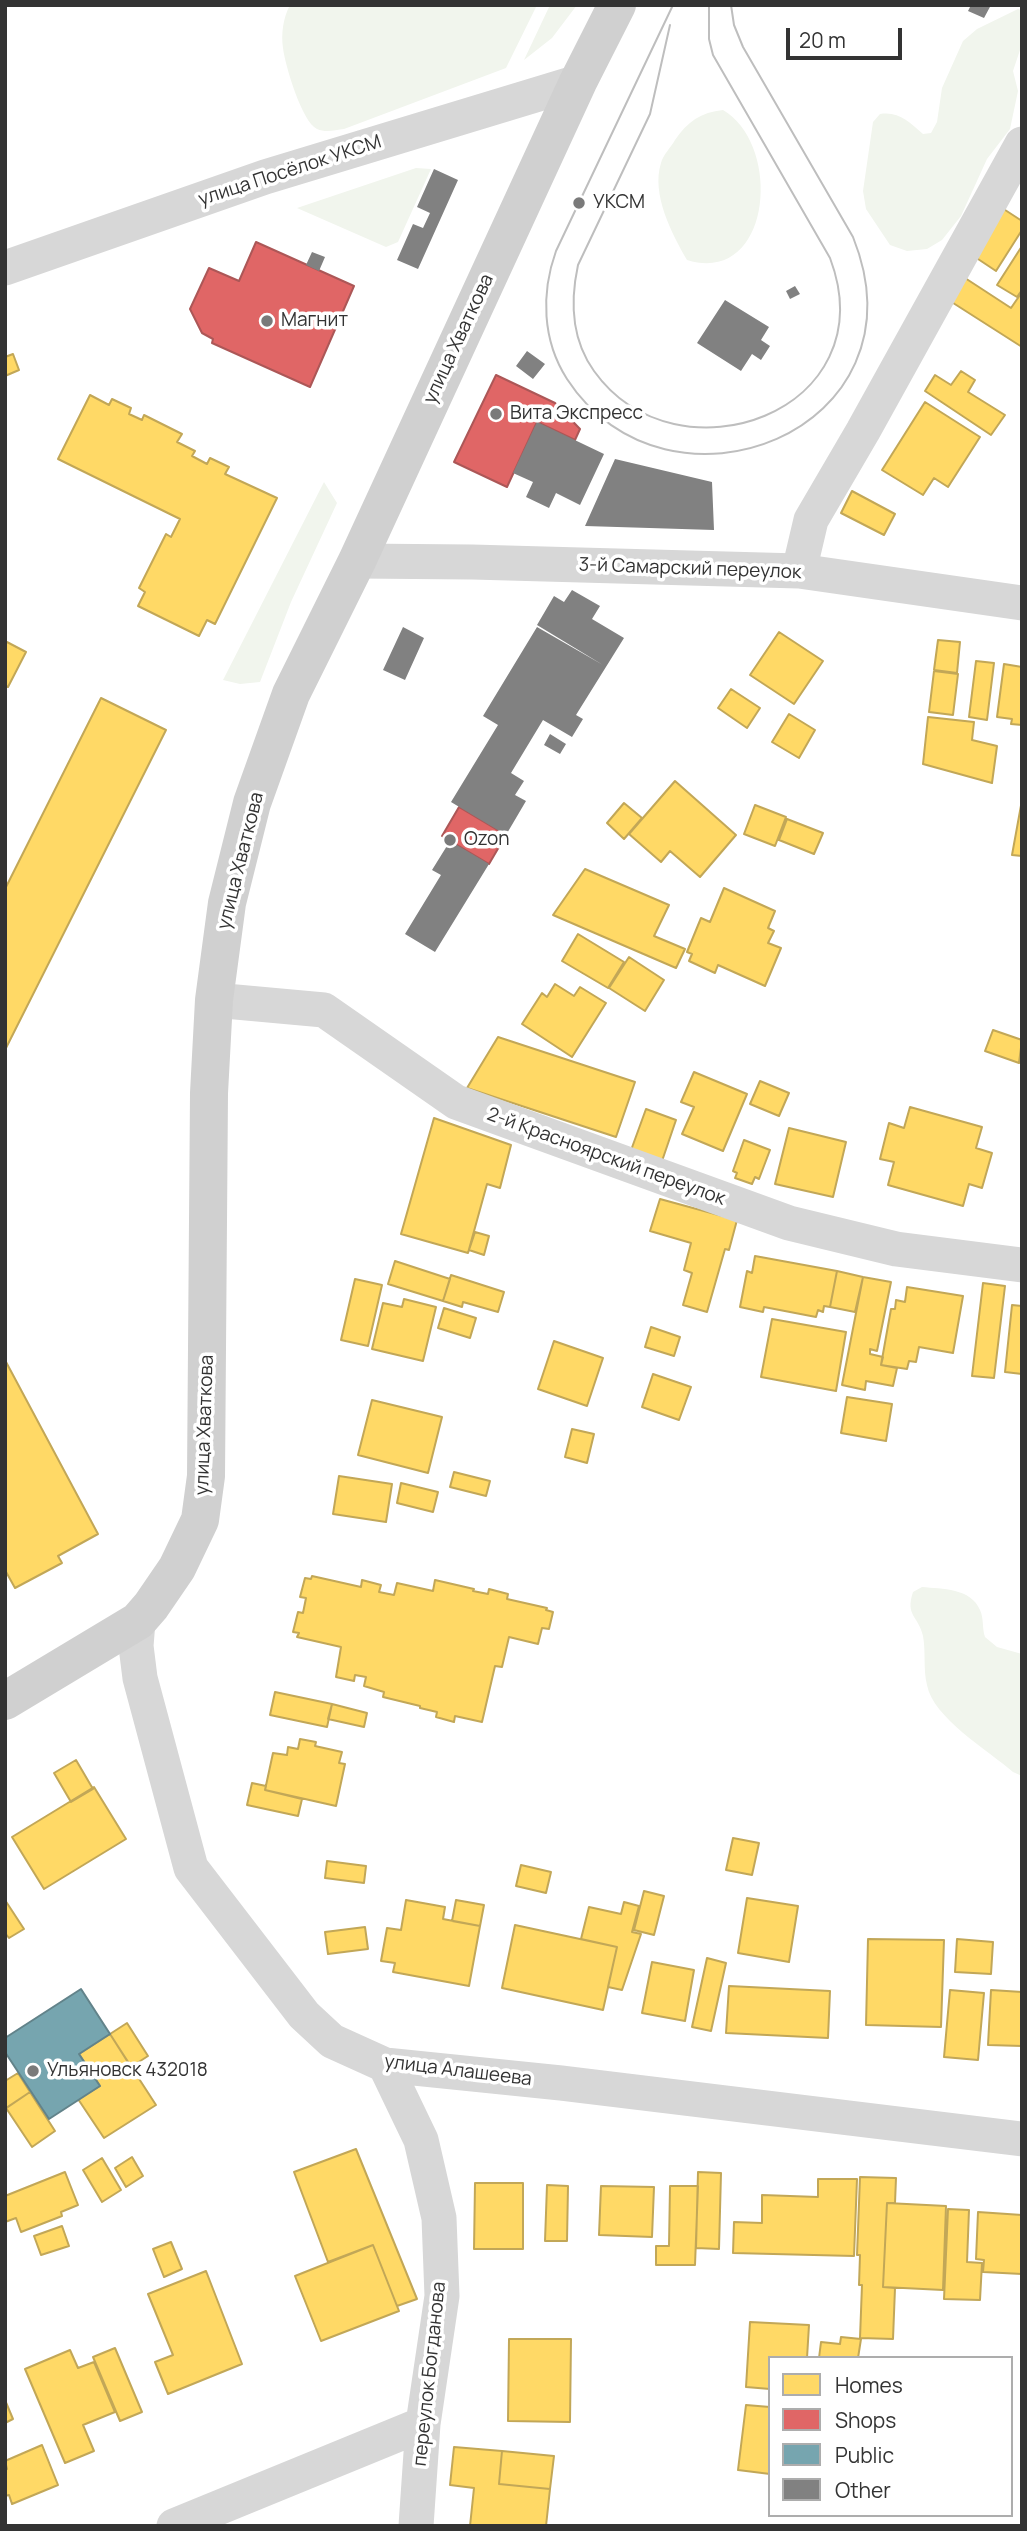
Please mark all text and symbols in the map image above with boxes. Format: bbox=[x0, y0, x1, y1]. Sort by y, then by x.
scale bar bbox=[789, 14, 904, 58]
text: 20 m bbox=[799, 26, 846, 54]
street label: улица Посёлок УКСМ bbox=[196, 131, 384, 211]
place label: УКСМ bbox=[593, 192, 645, 214]
marker: УКСМ bbox=[571, 195, 587, 211]
street label: улица Хваткова bbox=[419, 270, 499, 408]
place label: Магнит bbox=[281, 310, 348, 332]
marker: Магнит bbox=[259, 313, 275, 329]
place label: Вита Экспресс bbox=[510, 403, 643, 425]
marker: Вита Экспресс bbox=[488, 406, 504, 422]
street label: 3-й Самарский переулок bbox=[578, 554, 802, 584]
street label: улица Хваткова bbox=[213, 790, 269, 932]
place label: Ozon bbox=[464, 829, 510, 851]
marker: Ozon bbox=[442, 832, 458, 848]
street label: 2-й Красноярский переулок bbox=[484, 1103, 728, 1211]
street label: улица Хваткова bbox=[191, 1354, 219, 1496]
street label: улица Алашеева bbox=[383, 2051, 533, 2091]
place label: Ульяновск 432018 bbox=[47, 2060, 208, 2082]
marker: Ульяновск 432018 bbox=[25, 2063, 41, 2079]
street label: переулок Богданова bbox=[409, 2281, 451, 2467]
legend bbox=[768, 2356, 1013, 2517]
text: Homes bbox=[835, 2371, 903, 2399]
text: Shops bbox=[835, 2406, 896, 2434]
text: Public bbox=[835, 2441, 894, 2469]
text: Other bbox=[835, 2476, 891, 2504]

